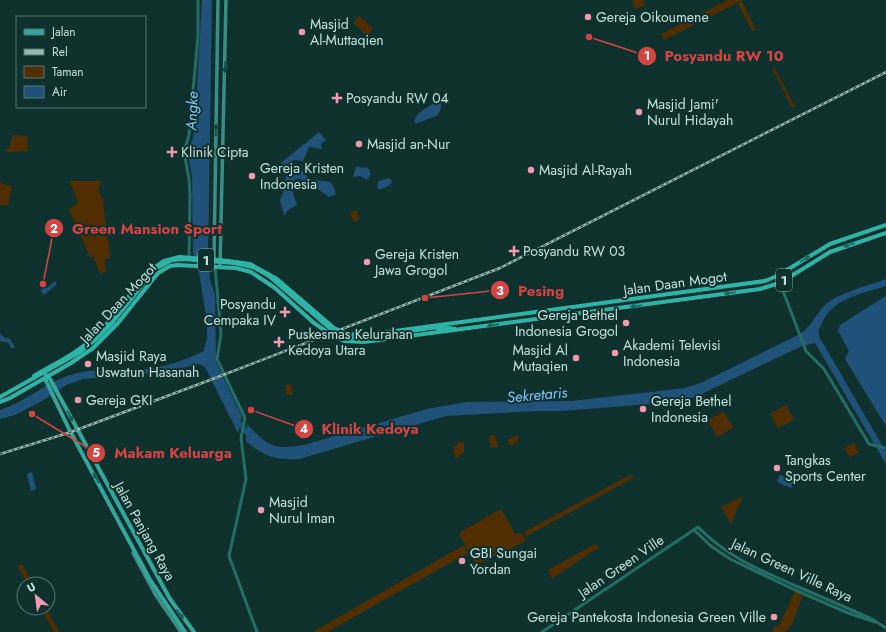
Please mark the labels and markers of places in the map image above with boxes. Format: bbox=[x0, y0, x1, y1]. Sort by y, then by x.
place label: Gereja Oikoumene bbox=[596, 7, 709, 27]
marker: Gereja Oikoumene bbox=[583, 12, 593, 22]
place label: Masjid Al-Muttaqien bbox=[310, 14, 384, 50]
marker: Masjid Al-Muttaqien bbox=[297, 27, 307, 37]
callout: Posyandu RW 10 bbox=[637, 43, 792, 70]
place label: Posyandu RW 04 bbox=[346, 88, 449, 108]
marker: Posyandu RW 04 bbox=[331, 92, 343, 104]
place label: Masjid Jami' Nurul Hidayah bbox=[647, 94, 733, 130]
marker: Masjid Jami' Nurul Hidayah bbox=[634, 107, 644, 117]
place label: Masjid an-Nur bbox=[367, 134, 450, 154]
marker: Masjid an-Nur bbox=[354, 139, 364, 149]
place label: Klinik Cipta bbox=[181, 142, 248, 162]
marker: Klinik Cipta bbox=[166, 146, 178, 158]
place label: Gereja Kristen Indonesia bbox=[260, 158, 344, 194]
place label: Masjid Al-Rayah bbox=[539, 160, 632, 180]
marker: Masjid Al-Rayah bbox=[526, 165, 536, 175]
marker: Gereja Kristen Indonesia bbox=[247, 171, 257, 181]
callout: Green Mansion Sport bbox=[44, 215, 230, 242]
place label: Posyandu RW 03 bbox=[523, 241, 626, 261]
place label: Gereja Kristen Jawa Grogol bbox=[373, 244, 459, 280]
marker: Posyandu RW 03 bbox=[508, 245, 520, 257]
marker: Gereja Kristen Jawa Grogol bbox=[362, 257, 372, 267]
callout: Pesing bbox=[490, 277, 572, 304]
place label: Posyandu Cempaka IV bbox=[204, 294, 277, 330]
place label: Gereja Bethel Indonesia Grogol bbox=[515, 305, 618, 341]
marker: Posyandu Cempaka IV bbox=[279, 306, 291, 318]
marker: Gereja Bethel Indonesia Grogol bbox=[621, 318, 631, 328]
place label: Puskesmas Kelurahan Kedoya Utara bbox=[288, 324, 413, 360]
place label: Akademi Televisi Indonesia bbox=[623, 335, 721, 371]
marker: Puskesmas Kelurahan Kedoya Utara bbox=[273, 336, 285, 348]
place label: Masjid Al Mutaqien bbox=[513, 340, 568, 376]
place label: Masjid Raya Uswatun Hasanah bbox=[96, 346, 199, 382]
marker: Akademi Televisi Indonesia bbox=[610, 348, 620, 358]
marker: Masjid Al Mutaqien bbox=[571, 353, 581, 363]
marker: Masjid Raya Uswatun Hasanah bbox=[83, 359, 93, 369]
place label: Gereja GKI bbox=[86, 390, 153, 410]
place label: Gereja Bethel Indonesia bbox=[651, 391, 731, 427]
marker: Gereja GKI bbox=[73, 395, 83, 405]
marker: Gereja Bethel Indonesia bbox=[638, 404, 648, 414]
callout: Klinik Kedoya bbox=[294, 416, 427, 443]
callout: Makam Keluarga bbox=[86, 440, 240, 467]
place label: Tangkas Sports Center bbox=[785, 450, 866, 486]
marker: Tangkas Sports Center bbox=[772, 463, 782, 473]
place label: Masjid Nurul Iman bbox=[269, 492, 335, 528]
marker: Masjid Nurul Iman bbox=[256, 505, 266, 515]
place label: GBI Sungai Yordan bbox=[470, 543, 537, 579]
marker: GBI Sungai Yordan bbox=[457, 556, 467, 566]
place label: Gereja Pantekosta Indonesia Green Ville bbox=[527, 607, 766, 627]
marker: Gereja Pantekosta Indonesia Green Ville bbox=[769, 612, 779, 622]

